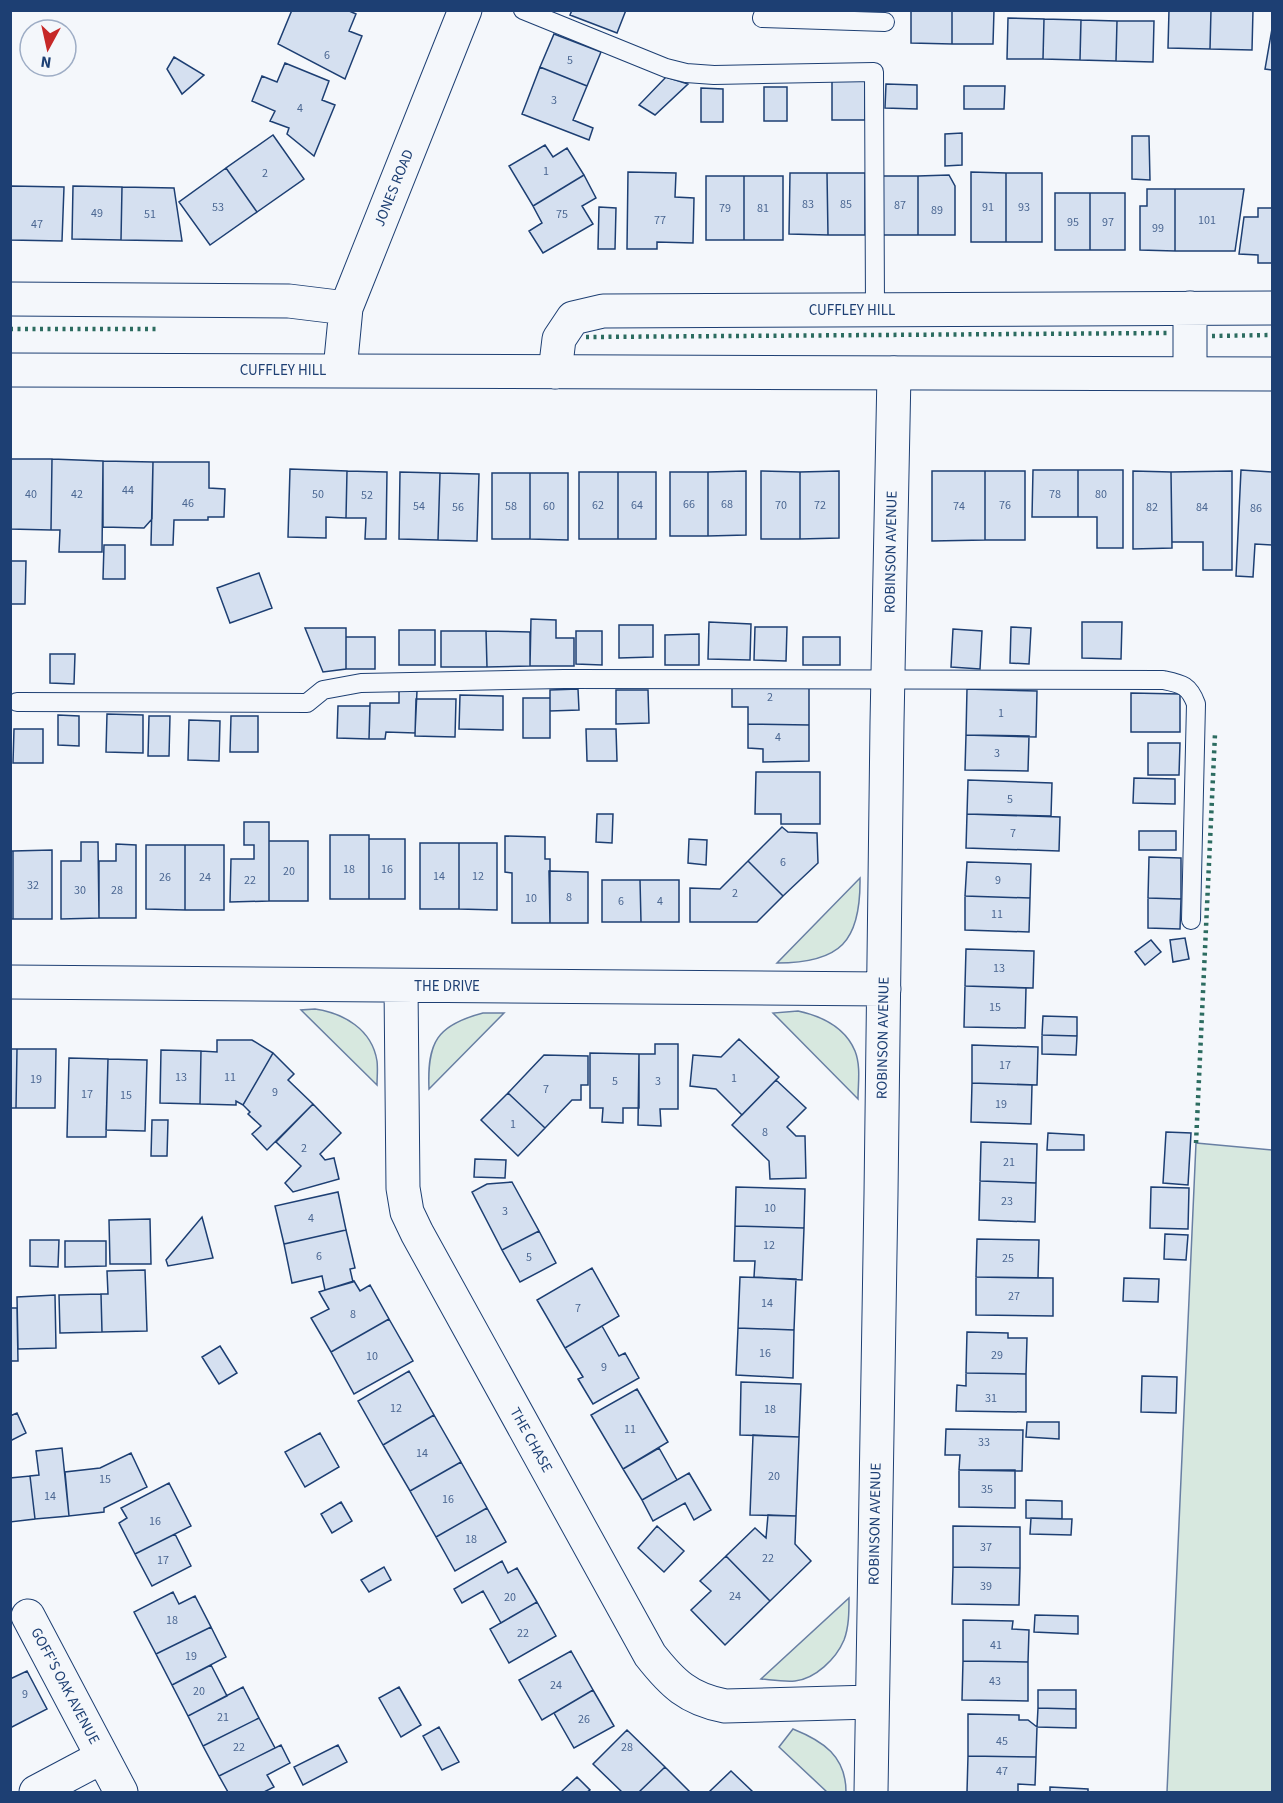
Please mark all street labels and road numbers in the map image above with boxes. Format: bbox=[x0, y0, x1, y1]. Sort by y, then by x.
street label: JONES ROAD bbox=[369, 146, 419, 230]
street label: CUFFLEY HILL bbox=[809, 300, 895, 321]
street label: CUFFLEY HILL bbox=[240, 360, 326, 381]
street label: ROBINSON AVENUE bbox=[879, 490, 903, 613]
street label: THE DRIVE bbox=[414, 976, 480, 997]
street label: ROBINSON AVENUE bbox=[871, 976, 895, 1099]
street label: THE CHASE bbox=[505, 1404, 557, 1476]
street label: ROBINSON AVENUE bbox=[863, 1462, 887, 1585]
street label: GOFF'S OAK AVENUE bbox=[25, 1624, 105, 1748]

